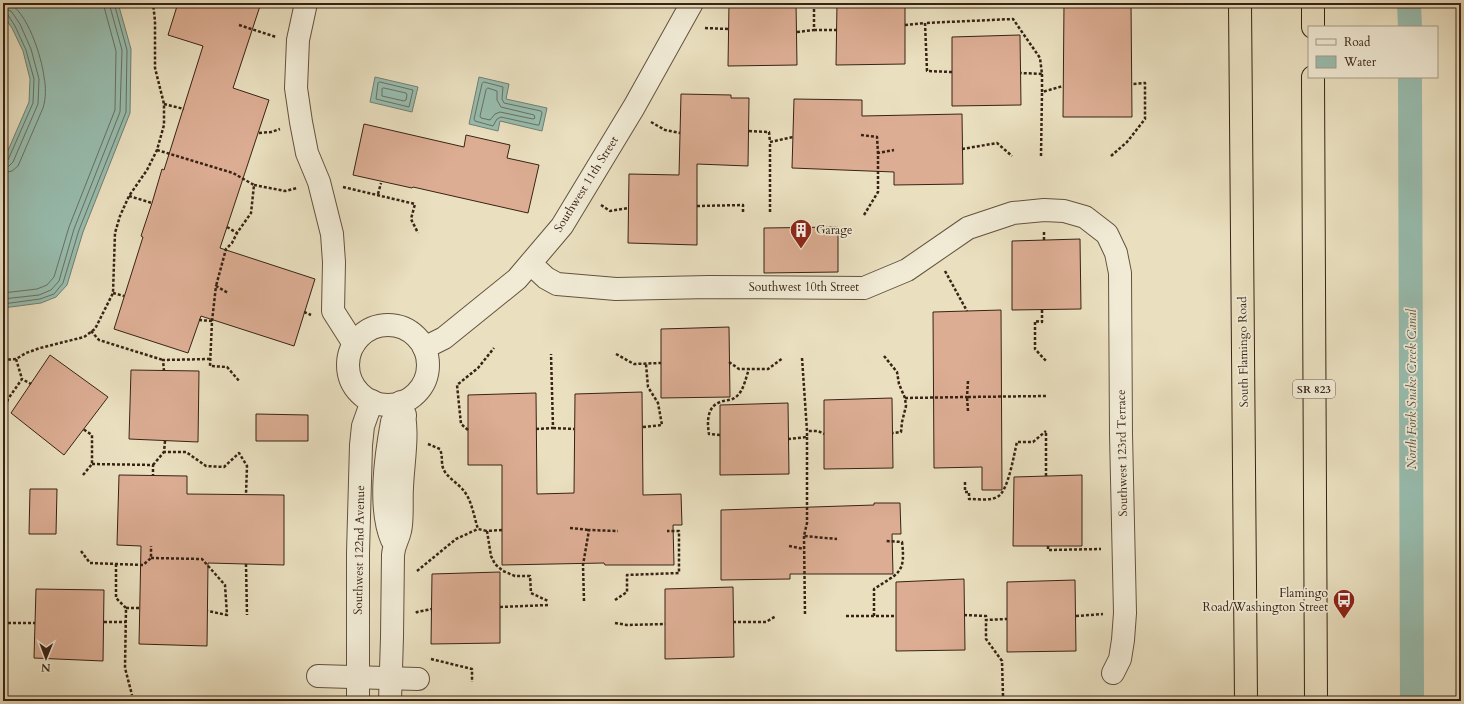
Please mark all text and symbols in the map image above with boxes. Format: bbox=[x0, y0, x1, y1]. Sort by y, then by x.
legend bbox=[1308, 26, 1438, 78]
text: Road bbox=[1344, 34, 1371, 50]
text: Water bbox=[1343, 54, 1377, 70]
street label: Southwest 11th Street bbox=[550, 133, 622, 235]
building icon: Garage bbox=[788, 217, 814, 250]
place label: Garage bbox=[816, 222, 852, 238]
street label: Southwest 10th Street bbox=[749, 279, 859, 295]
street label: South Flamingo Road bbox=[1234, 296, 1252, 408]
water label: North Fork Snake Creek Canal bbox=[1403, 308, 1421, 469]
road number: SR 823 bbox=[1293, 380, 1335, 398]
street label: Southwest 123rd Terrace bbox=[1113, 389, 1131, 517]
street label: Southwest 122nd Avenue bbox=[350, 485, 368, 615]
place label: Flamingo Road/Washington Street bbox=[1203, 585, 1329, 615]
bus stop icon: Flamingo Road/Washington Street bbox=[1331, 587, 1357, 620]
north arrow bbox=[26, 638, 66, 678]
text: N bbox=[40, 660, 51, 675]

